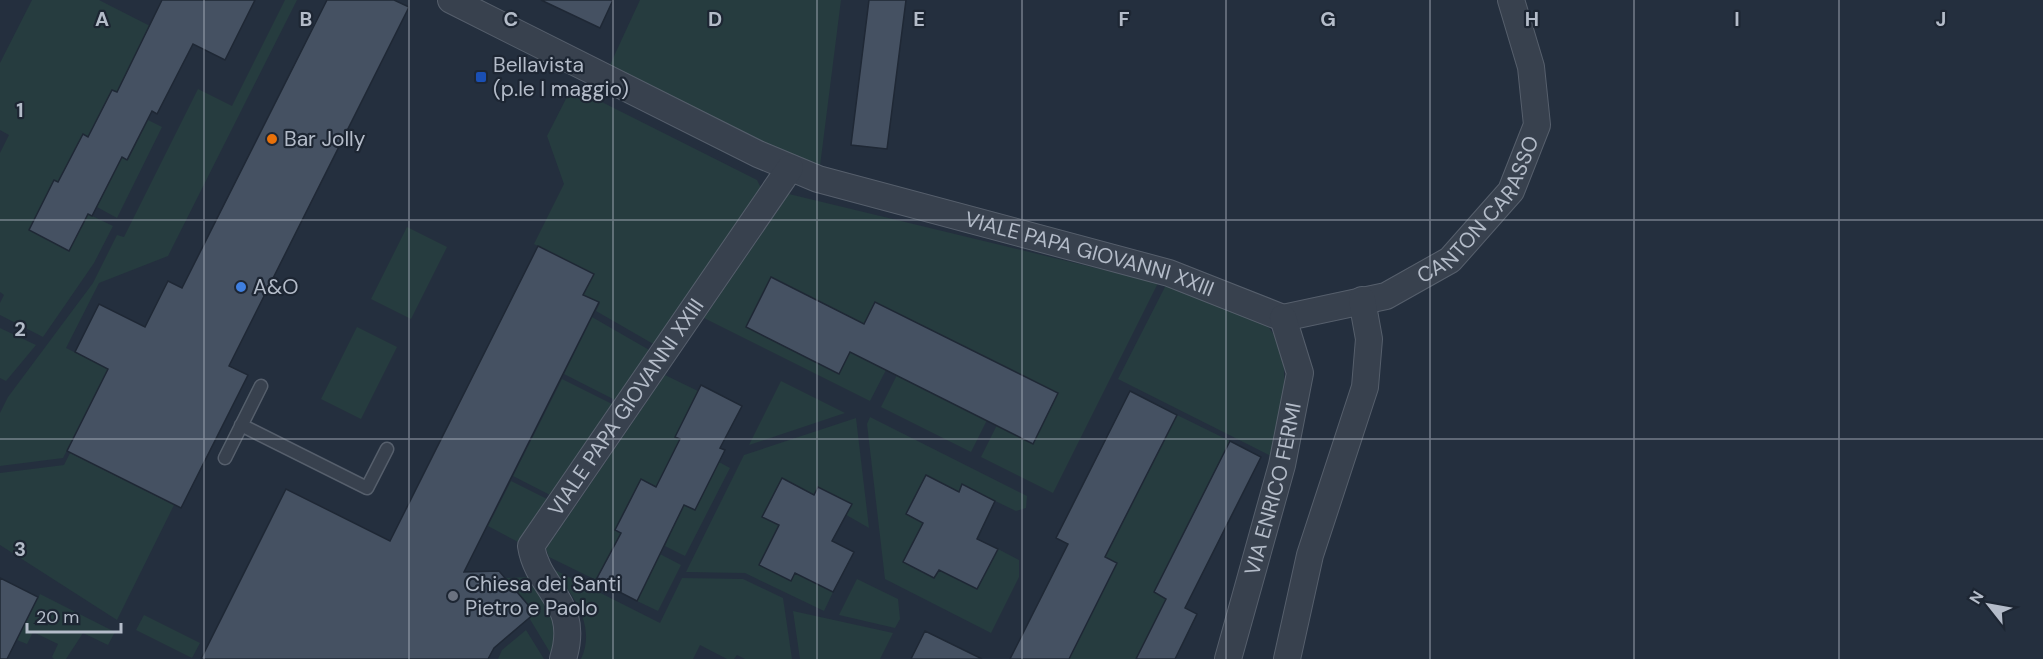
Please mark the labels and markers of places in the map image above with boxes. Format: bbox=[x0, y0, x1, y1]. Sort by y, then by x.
place label: Bellavista (p.le I maggio) bbox=[493, 51, 629, 103]
marker: Bellavista (p.le I maggio) bbox=[474, 70, 488, 84]
place label: Bar Jolly bbox=[284, 125, 366, 153]
marker: Bar Jolly bbox=[265, 132, 279, 146]
place label: A&O bbox=[253, 273, 299, 301]
marker: A&O bbox=[234, 280, 248, 294]
place label: Chiesa dei Santi Pietro e Paolo bbox=[465, 570, 621, 622]
marker: Chiesa dei Santi Pietro e Paolo bbox=[446, 589, 460, 603]

